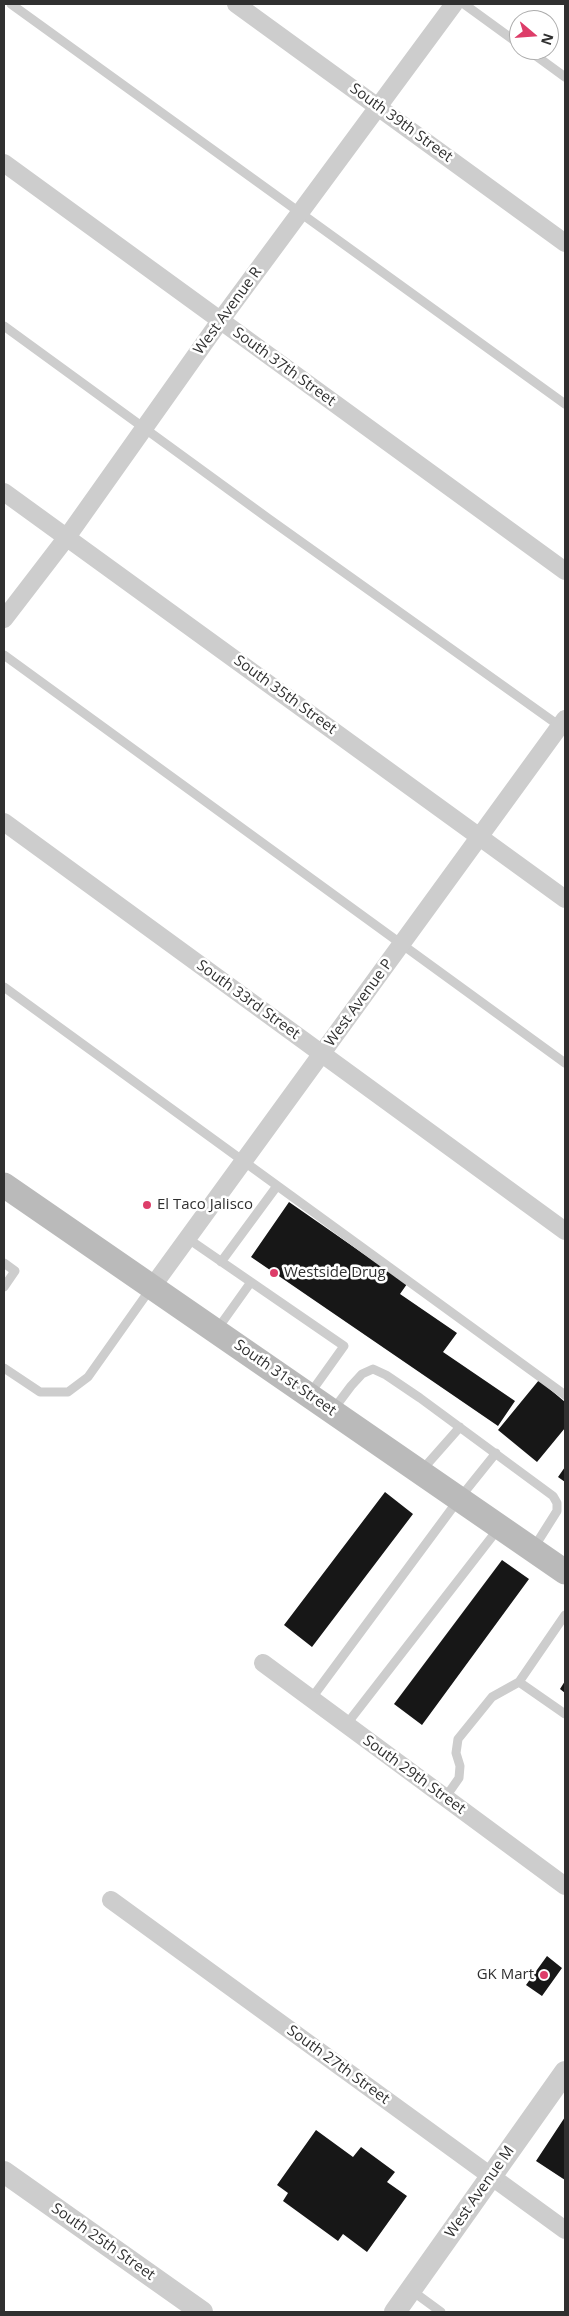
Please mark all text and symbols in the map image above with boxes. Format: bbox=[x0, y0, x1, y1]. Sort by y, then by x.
north arrow bbox=[509, 10, 559, 60]
text: N bbox=[537, 31, 559, 48]
street label: South 39th Street bbox=[346, 80, 456, 166]
street label: West Avenue R bbox=[190, 264, 266, 358]
street label: South 37th Street bbox=[229, 324, 339, 410]
street label: South 35th Street bbox=[230, 652, 340, 738]
street label: West Avenue P bbox=[321, 956, 397, 1050]
street label: South 33rd Street bbox=[193, 957, 303, 1043]
place label: El Taco Jalisco bbox=[157, 1196, 253, 1214]
marker: El Taco Jalisco bbox=[141, 1199, 153, 1211]
place label: Westside Drug bbox=[284, 1264, 386, 1282]
marker: Westside Drug bbox=[268, 1267, 280, 1279]
street label: South 31st Street bbox=[231, 1336, 339, 1420]
street label: South 29th Street bbox=[359, 1732, 469, 1818]
place label: GK Mart bbox=[477, 1966, 534, 1984]
marker: GK Mart bbox=[538, 1969, 550, 1981]
street label: South 27th Street bbox=[283, 2022, 393, 2108]
street label: West Avenue M bbox=[442, 2142, 518, 2242]
street label: South 25th Street bbox=[48, 2200, 158, 2284]

